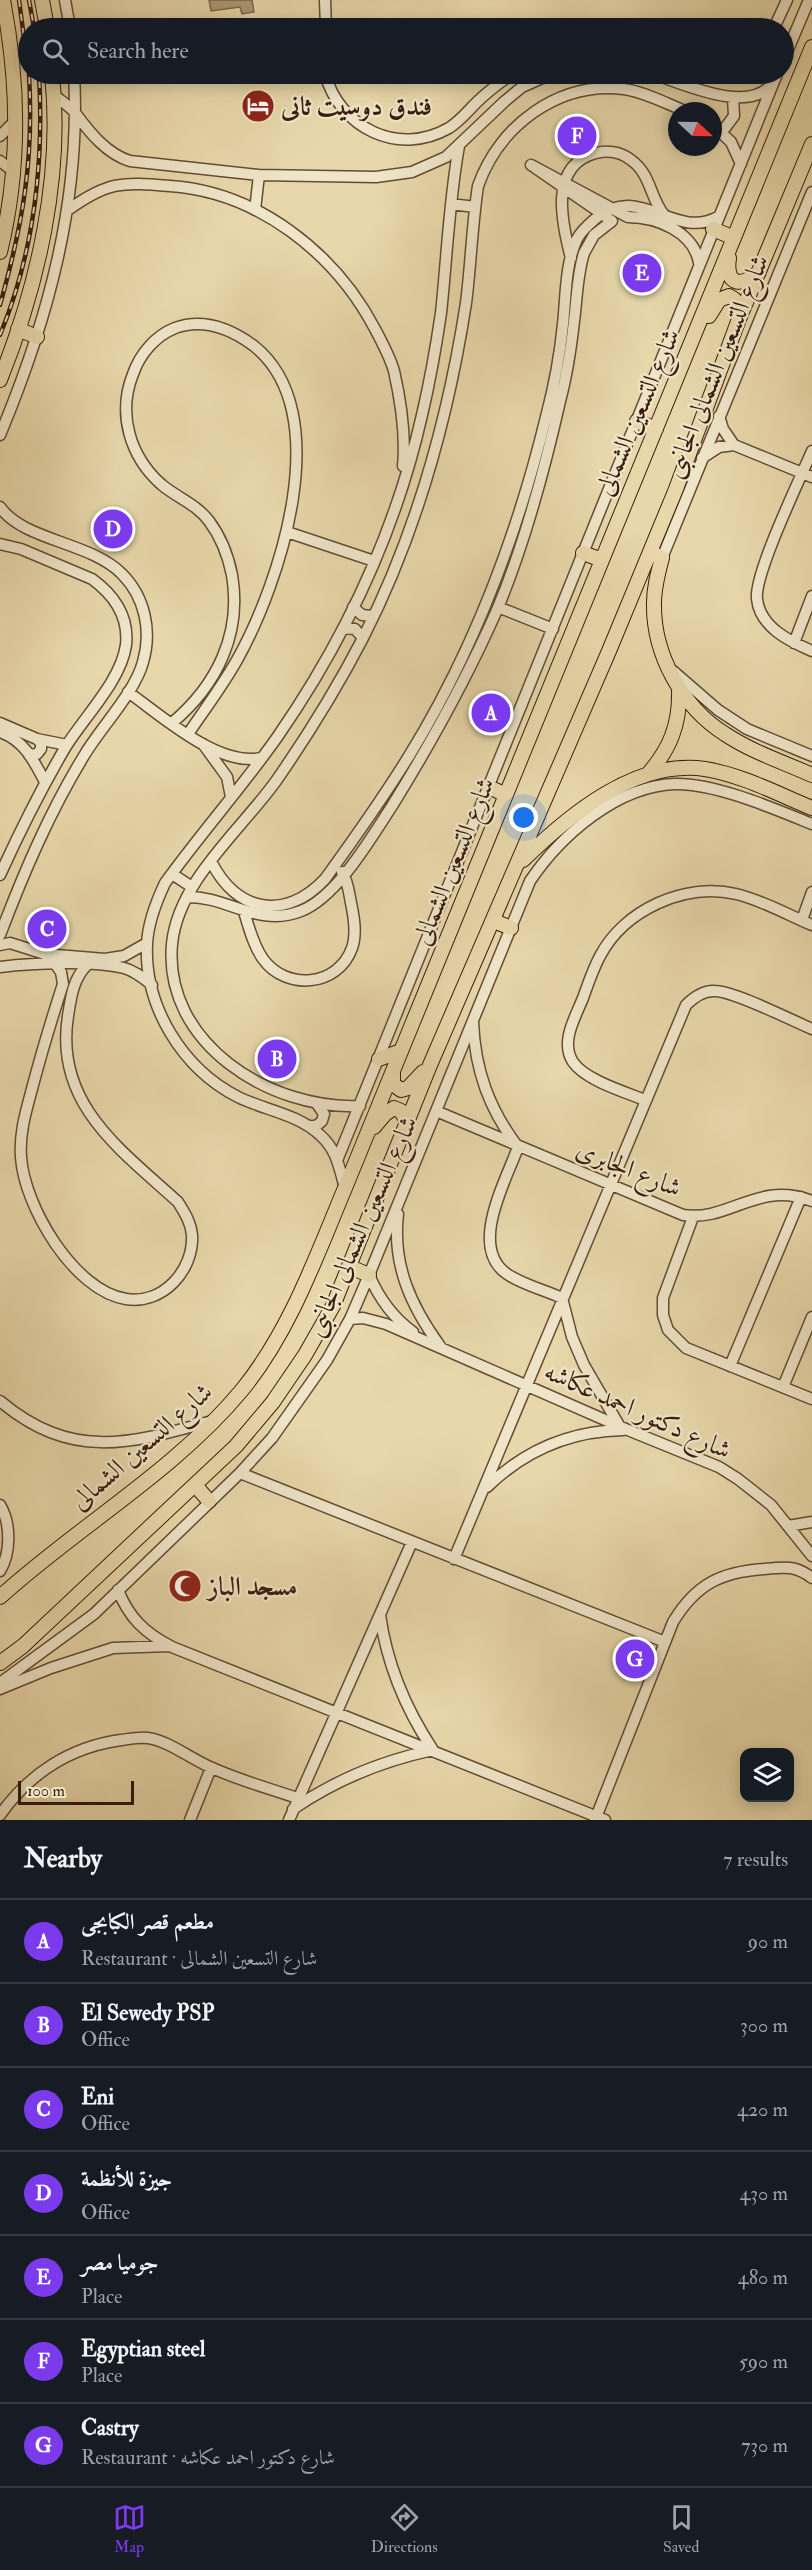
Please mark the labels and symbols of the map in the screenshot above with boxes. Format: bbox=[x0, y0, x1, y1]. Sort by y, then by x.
hotel icon: فندق دوسيت ثانى bbox=[240, 88, 276, 124]
place label: فندق دوسيت ثانى bbox=[280, 91, 432, 123]
north arrow bbox=[668, 102, 722, 156]
pin: F bbox=[558, 114, 596, 158]
pin: E bbox=[622, 250, 662, 296]
street label: شارع التسعين الشمالى الجانبى bbox=[657, 250, 781, 485]
street label: شارع التسعين الشمالى bbox=[588, 324, 692, 503]
pin: D bbox=[94, 506, 132, 552]
pin: A bbox=[472, 690, 510, 736]
street label: شارع التسعين الشمالى bbox=[406, 773, 507, 952]
your location bbox=[509, 803, 538, 832]
pin: C bbox=[28, 906, 66, 952]
pin: B bbox=[258, 1036, 296, 1082]
street label: شارع التسعين الشمالى الجانبى bbox=[299, 1111, 430, 1344]
street label: شارع الجابرى bbox=[569, 1133, 686, 1209]
street label: شارع دكتور احمد عكاشه bbox=[537, 1355, 736, 1471]
street label: شارع التسعين الشمالى bbox=[64, 1376, 223, 1521]
mosque icon: مسجد الباز bbox=[167, 1568, 203, 1604]
place label: مسجد الباز bbox=[205, 1571, 297, 1603]
pin: G bbox=[616, 1636, 654, 1682]
scale bar bbox=[18, 1778, 134, 1806]

